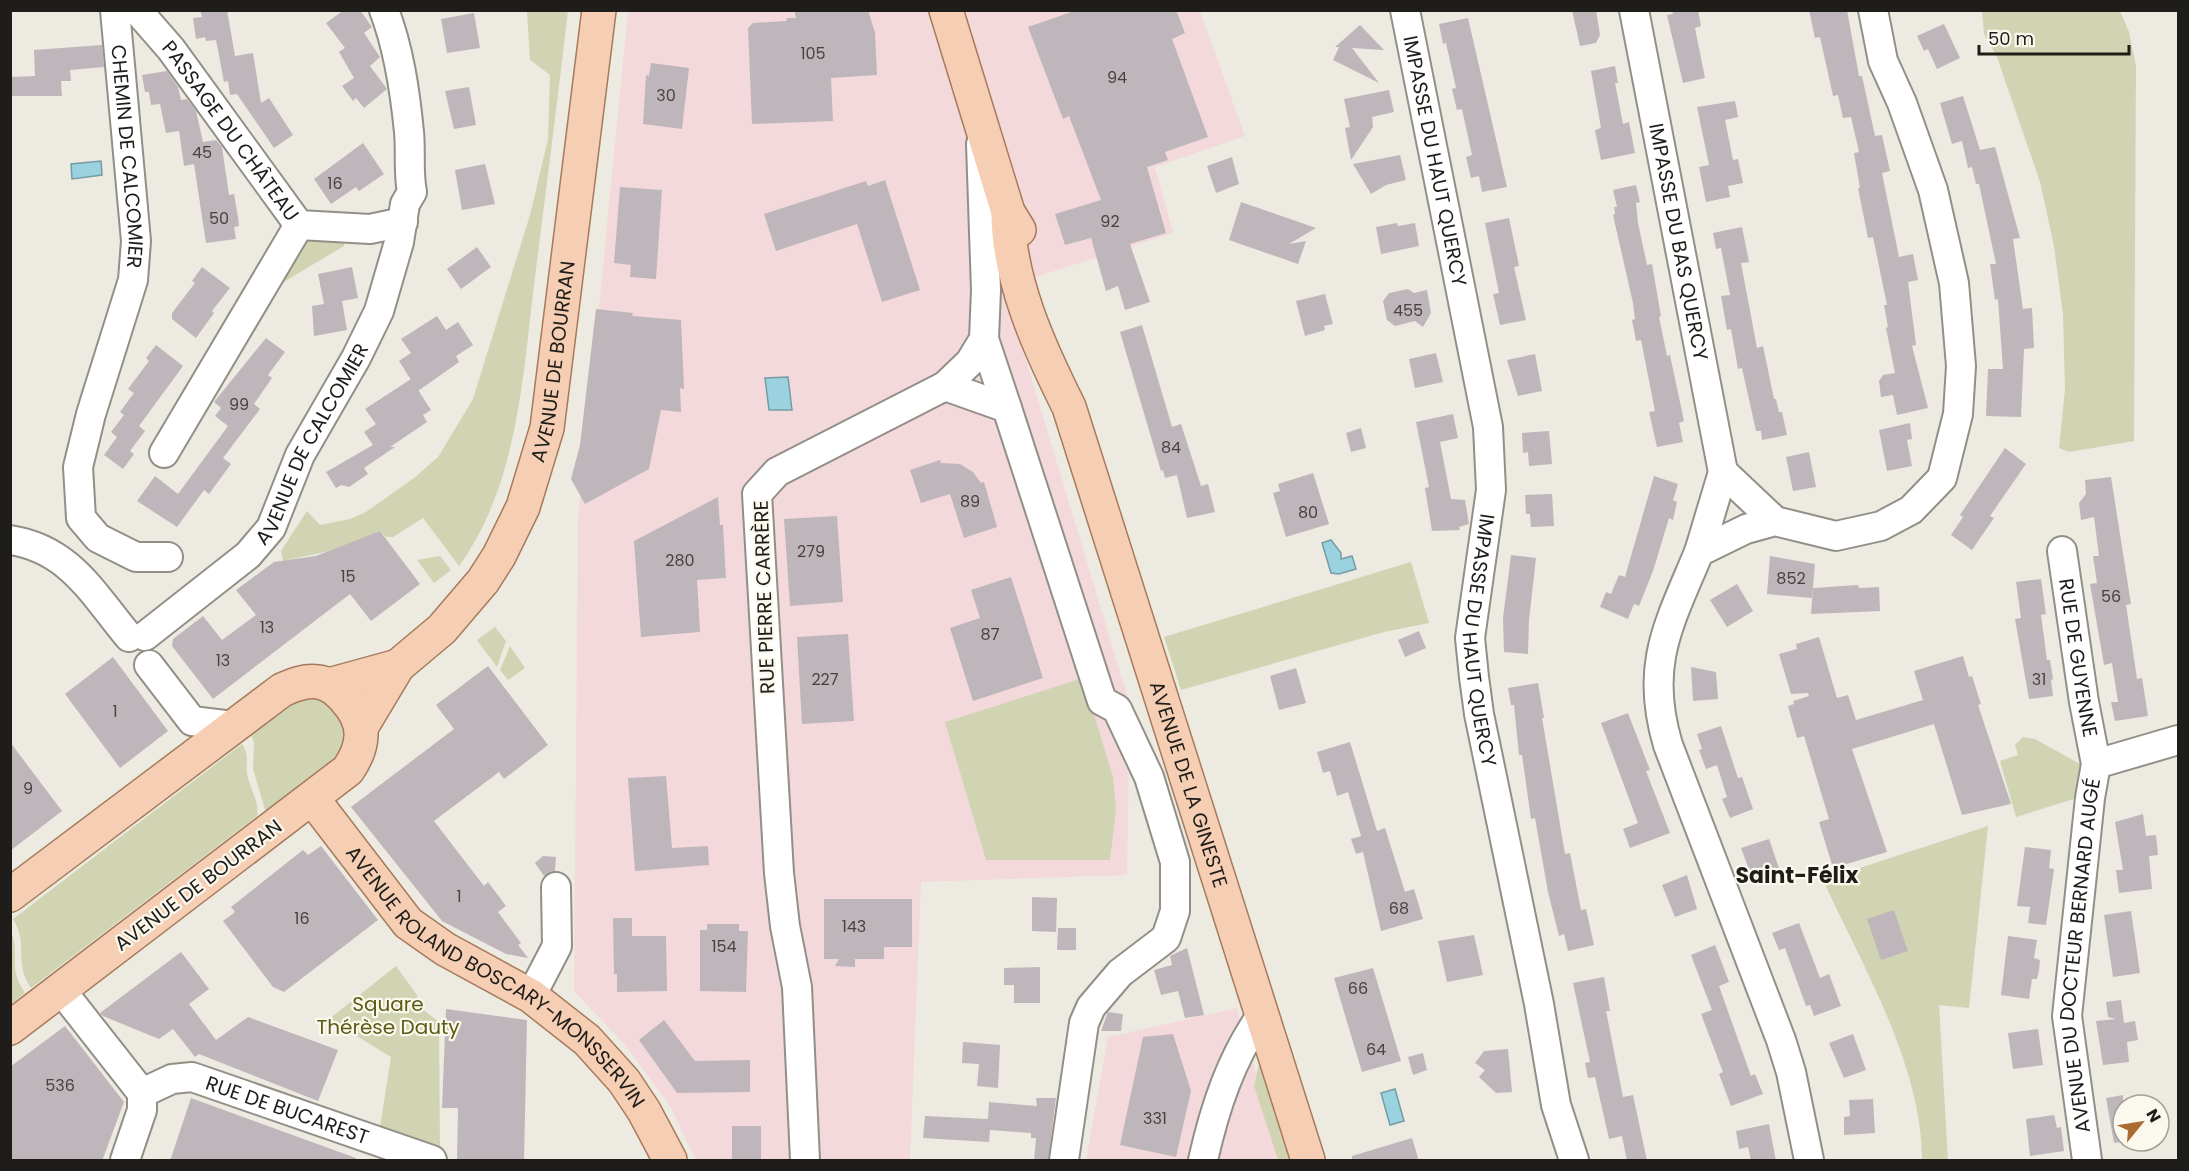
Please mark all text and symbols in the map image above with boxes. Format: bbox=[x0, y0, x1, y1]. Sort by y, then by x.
scale bar bbox=[1979, 18, 2129, 56]
text: 50 m bbox=[1988, 26, 2034, 51]
street label: IMPASSE DU HAUT QUERCY bbox=[1396, 33, 1474, 289]
street label: PASSAGE DU CHÂTEAU bbox=[156, 34, 306, 227]
house number: 105 bbox=[800, 42, 826, 65]
street label: CHEMIN DE CALCOMIER bbox=[104, 43, 150, 269]
house number: 94 bbox=[1107, 66, 1127, 89]
house number: 30 bbox=[656, 84, 676, 107]
street label: IMPASSE DU BAS QUERCY bbox=[1642, 121, 1715, 363]
house number: 45 bbox=[192, 141, 212, 164]
house number: 16 bbox=[327, 172, 343, 195]
house number: 50 bbox=[209, 207, 229, 230]
house number: 92 bbox=[1100, 210, 1120, 233]
street label: AVENUE DE BOURRAN bbox=[523, 259, 582, 466]
house number: 455 bbox=[1393, 299, 1423, 322]
street label: AVENUE DE CALCOMIER bbox=[248, 339, 375, 551]
house number: 99 bbox=[229, 393, 249, 416]
house number: 84 bbox=[1161, 436, 1181, 459]
house number: 89 bbox=[960, 490, 980, 513]
street label: RUE PIERRE CARRÈRE bbox=[747, 500, 781, 694]
house number: 80 bbox=[1298, 501, 1318, 524]
street label: IMPASSE DU HAUT QUERCY bbox=[1455, 512, 1504, 769]
house number: 279 bbox=[797, 540, 825, 563]
house number: 280 bbox=[665, 549, 695, 572]
house number: 15 bbox=[340, 565, 356, 588]
house number: 852 bbox=[1776, 567, 1806, 590]
street label: RUE DE GUYENNE bbox=[2052, 576, 2105, 740]
house number: 56 bbox=[2101, 585, 2121, 608]
house number: 13 bbox=[260, 616, 274, 639]
house number: 87 bbox=[981, 623, 1000, 646]
house number: 13 bbox=[216, 649, 230, 672]
house number: 227 bbox=[811, 668, 839, 691]
house number: 31 bbox=[2032, 668, 2046, 691]
street label: AVENUE DE LA GINESTE bbox=[1143, 677, 1235, 891]
house number: 1 bbox=[112, 700, 118, 723]
street label: AVENUE DU DOCTEUR BERNARD AUGÉ bbox=[2053, 776, 2107, 1135]
house number: 9 bbox=[23, 777, 33, 800]
street label: AVENUE DE BOURRAN bbox=[108, 813, 288, 957]
street label: AVENUE ROLAND BOSCARY-MONSSERVIN bbox=[340, 840, 652, 1113]
district label: Saint-Félix bbox=[1736, 860, 1859, 891]
house number: 1 bbox=[456, 885, 462, 908]
house number: 68 bbox=[1389, 897, 1409, 920]
house number: 16 bbox=[294, 907, 310, 930]
house number: 143 bbox=[842, 915, 866, 938]
house number: 154 bbox=[711, 935, 737, 958]
house number: 66 bbox=[1348, 977, 1368, 1000]
park label: Square Thérèse Dauty bbox=[316, 990, 460, 1041]
house number: 64 bbox=[1366, 1038, 1386, 1061]
street label: RUE DE BUCAREST bbox=[202, 1069, 373, 1151]
house number: 536 bbox=[45, 1074, 75, 1097]
north arrow bbox=[2111, 1093, 2171, 1153]
text: N bbox=[2141, 1105, 2167, 1127]
house number: 331 bbox=[1143, 1107, 1167, 1130]

